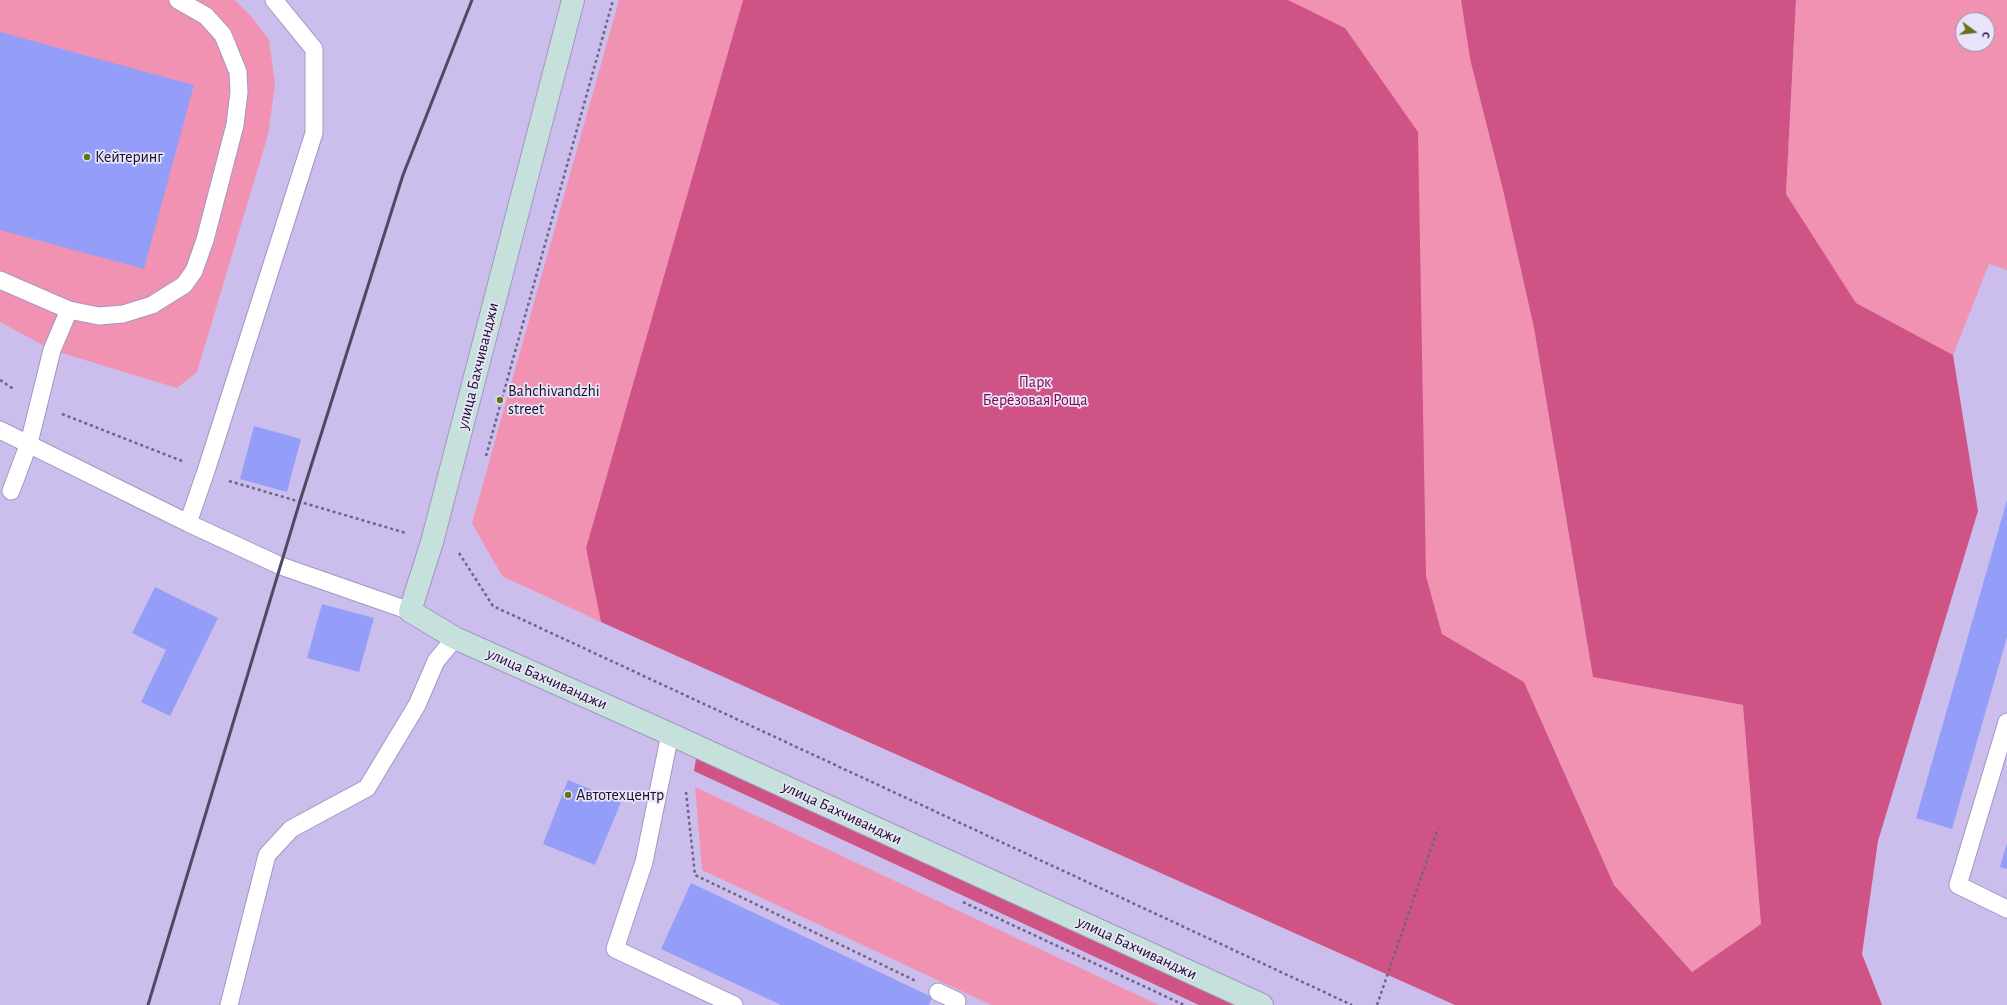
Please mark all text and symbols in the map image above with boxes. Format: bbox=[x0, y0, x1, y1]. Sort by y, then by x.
north arrow bbox=[1955, 12, 1995, 52]
text: С bbox=[1980, 31, 1992, 39]
place label: Кейтеринг bbox=[95, 147, 163, 167]
marker: Кейтеринг bbox=[82, 152, 92, 162]
street label: улица Бахчиванджи bbox=[453, 301, 503, 431]
park label: Парк Берёзовая Роща bbox=[982, 372, 1088, 410]
place label: Bahchivandzhi street bbox=[508, 381, 600, 419]
marker: Bahchivandzhi street bbox=[495, 395, 505, 405]
street label: улица Бахчиванджи bbox=[484, 644, 610, 714]
street label: улица Бахчиванджи bbox=[779, 777, 905, 849]
place label: Автотехцентр bbox=[576, 785, 664, 805]
marker: Автотехцентр bbox=[563, 790, 573, 800]
street label: улица Бахчиванджи bbox=[1074, 912, 1200, 984]

